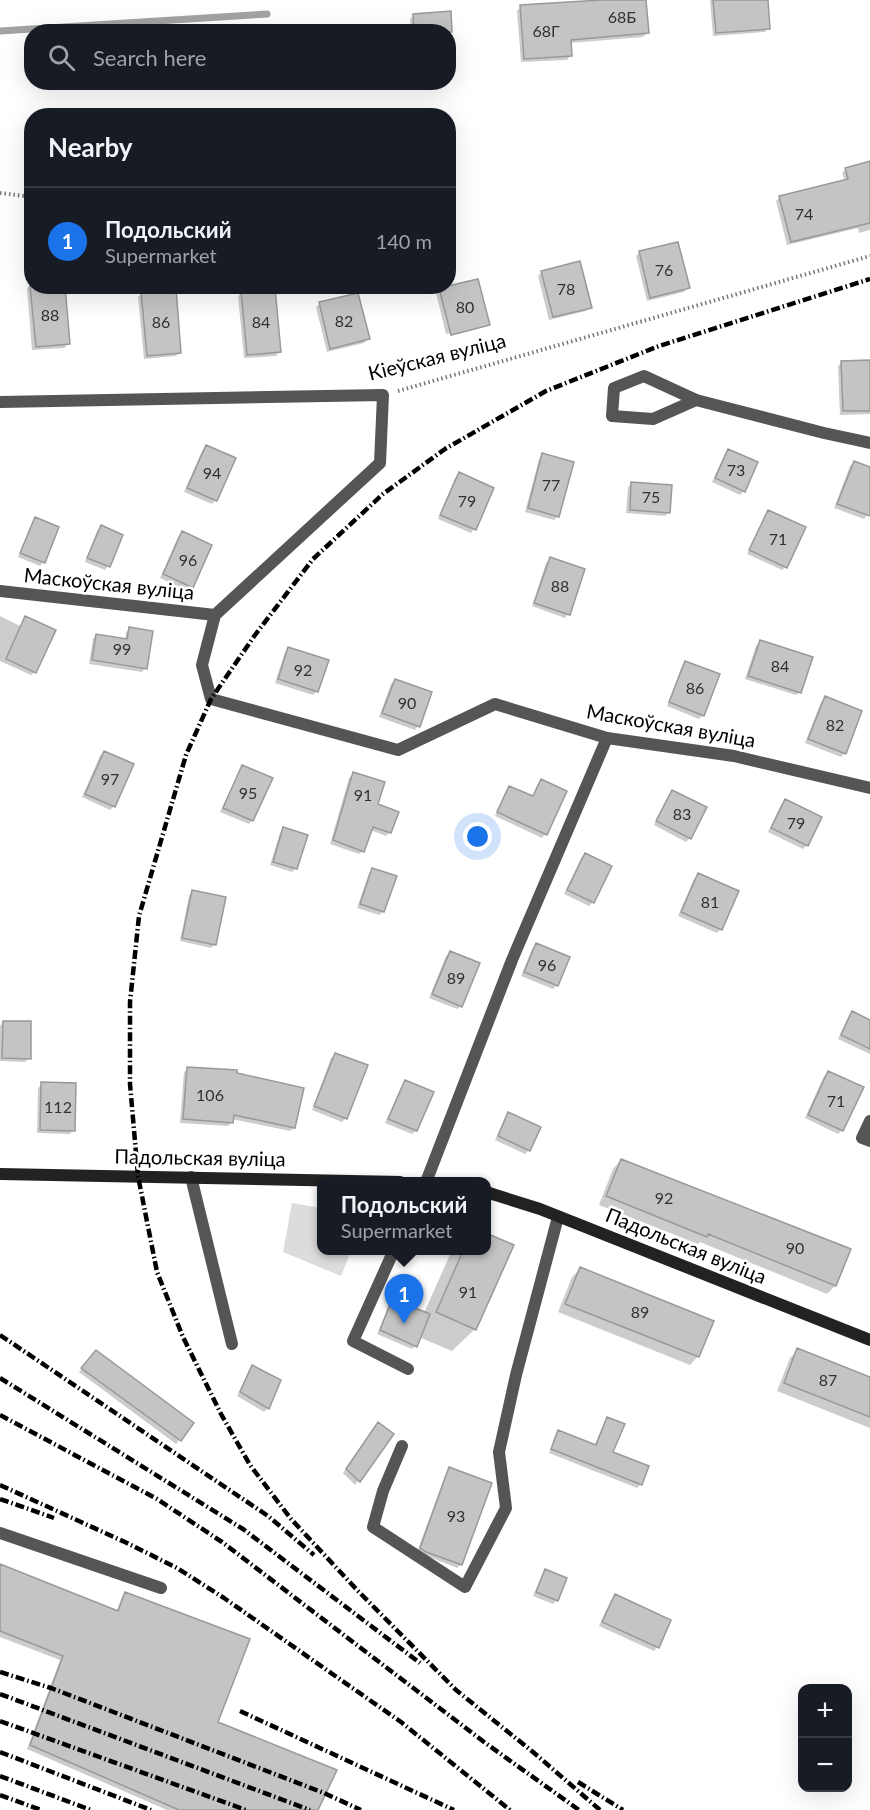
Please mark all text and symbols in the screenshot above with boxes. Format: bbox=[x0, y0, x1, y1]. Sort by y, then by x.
house number: 68Б bbox=[608, 7, 636, 26]
house number: 68Г bbox=[532, 21, 560, 40]
search box bbox=[24, 24, 456, 90]
icon: search bbox=[45, 41, 78, 74]
text: Search here bbox=[93, 44, 206, 71]
text: Nearby bbox=[48, 131, 133, 163]
house number: 74 bbox=[795, 204, 813, 223]
text: Подольский bbox=[105, 216, 232, 243]
text: 1 bbox=[62, 229, 73, 253]
text: 140 m bbox=[376, 229, 432, 253]
text: Supermarket bbox=[105, 243, 217, 267]
house number: 76 bbox=[655, 260, 673, 279]
house number: 78 bbox=[557, 279, 575, 298]
house number: 80 bbox=[456, 297, 474, 316]
house number: 88 bbox=[41, 305, 59, 324]
house number: 82 bbox=[335, 311, 353, 330]
house number: 86 bbox=[152, 312, 170, 331]
house number: 84 bbox=[252, 312, 270, 331]
street label: Кіеўская вуліца bbox=[366, 327, 508, 385]
house number: 73 bbox=[727, 460, 745, 479]
house number: 94 bbox=[203, 463, 221, 482]
house number: 77 bbox=[542, 475, 560, 494]
house number: 75 bbox=[642, 487, 660, 506]
house number: 79 bbox=[458, 491, 476, 510]
house number: 71 bbox=[769, 529, 787, 548]
house number: 96 bbox=[179, 550, 197, 569]
street label: Маскоўская вуліца bbox=[23, 562, 195, 604]
house number: 88 bbox=[551, 576, 569, 595]
house number: 99 bbox=[113, 639, 131, 658]
house number: 84 bbox=[771, 656, 789, 675]
house number: 92 bbox=[294, 660, 312, 679]
house number: 86 bbox=[686, 678, 704, 697]
house number: 90 bbox=[398, 693, 416, 712]
street label: Маскоўская вуліца bbox=[585, 698, 758, 752]
house number: 82 bbox=[826, 715, 844, 734]
house number: 97 bbox=[101, 769, 119, 788]
house number: 95 bbox=[239, 783, 257, 802]
house number: 91 bbox=[354, 785, 372, 804]
house number: 83 bbox=[673, 804, 691, 823]
house number: 79 bbox=[787, 813, 805, 832]
your location bbox=[463, 822, 492, 851]
house number: 81 bbox=[701, 892, 719, 911]
house number: 96 bbox=[538, 955, 556, 974]
house number: 89 bbox=[447, 968, 465, 987]
house number: 106 bbox=[196, 1085, 224, 1104]
house number: 71 bbox=[827, 1091, 845, 1110]
house number: 112 bbox=[44, 1097, 72, 1116]
street label: Падольская вуліца bbox=[114, 1144, 286, 1170]
popup bbox=[317, 1177, 491, 1255]
house number: 92 bbox=[655, 1188, 673, 1207]
text: Подольский bbox=[341, 1191, 467, 1218]
street label: Падольская вуліца bbox=[602, 1202, 770, 1288]
text: Supermarket bbox=[341, 1218, 453, 1242]
house number: 90 bbox=[786, 1238, 804, 1257]
pin: 1 bbox=[384, 1274, 424, 1324]
house number: 91 bbox=[459, 1282, 477, 1301]
house number: 89 bbox=[631, 1302, 649, 1321]
house number: 87 bbox=[819, 1370, 837, 1389]
house number: 93 bbox=[447, 1506, 465, 1525]
map controls bbox=[798, 1684, 852, 1792]
button: + bbox=[798, 1684, 852, 1738]
button: − bbox=[798, 1738, 852, 1792]

